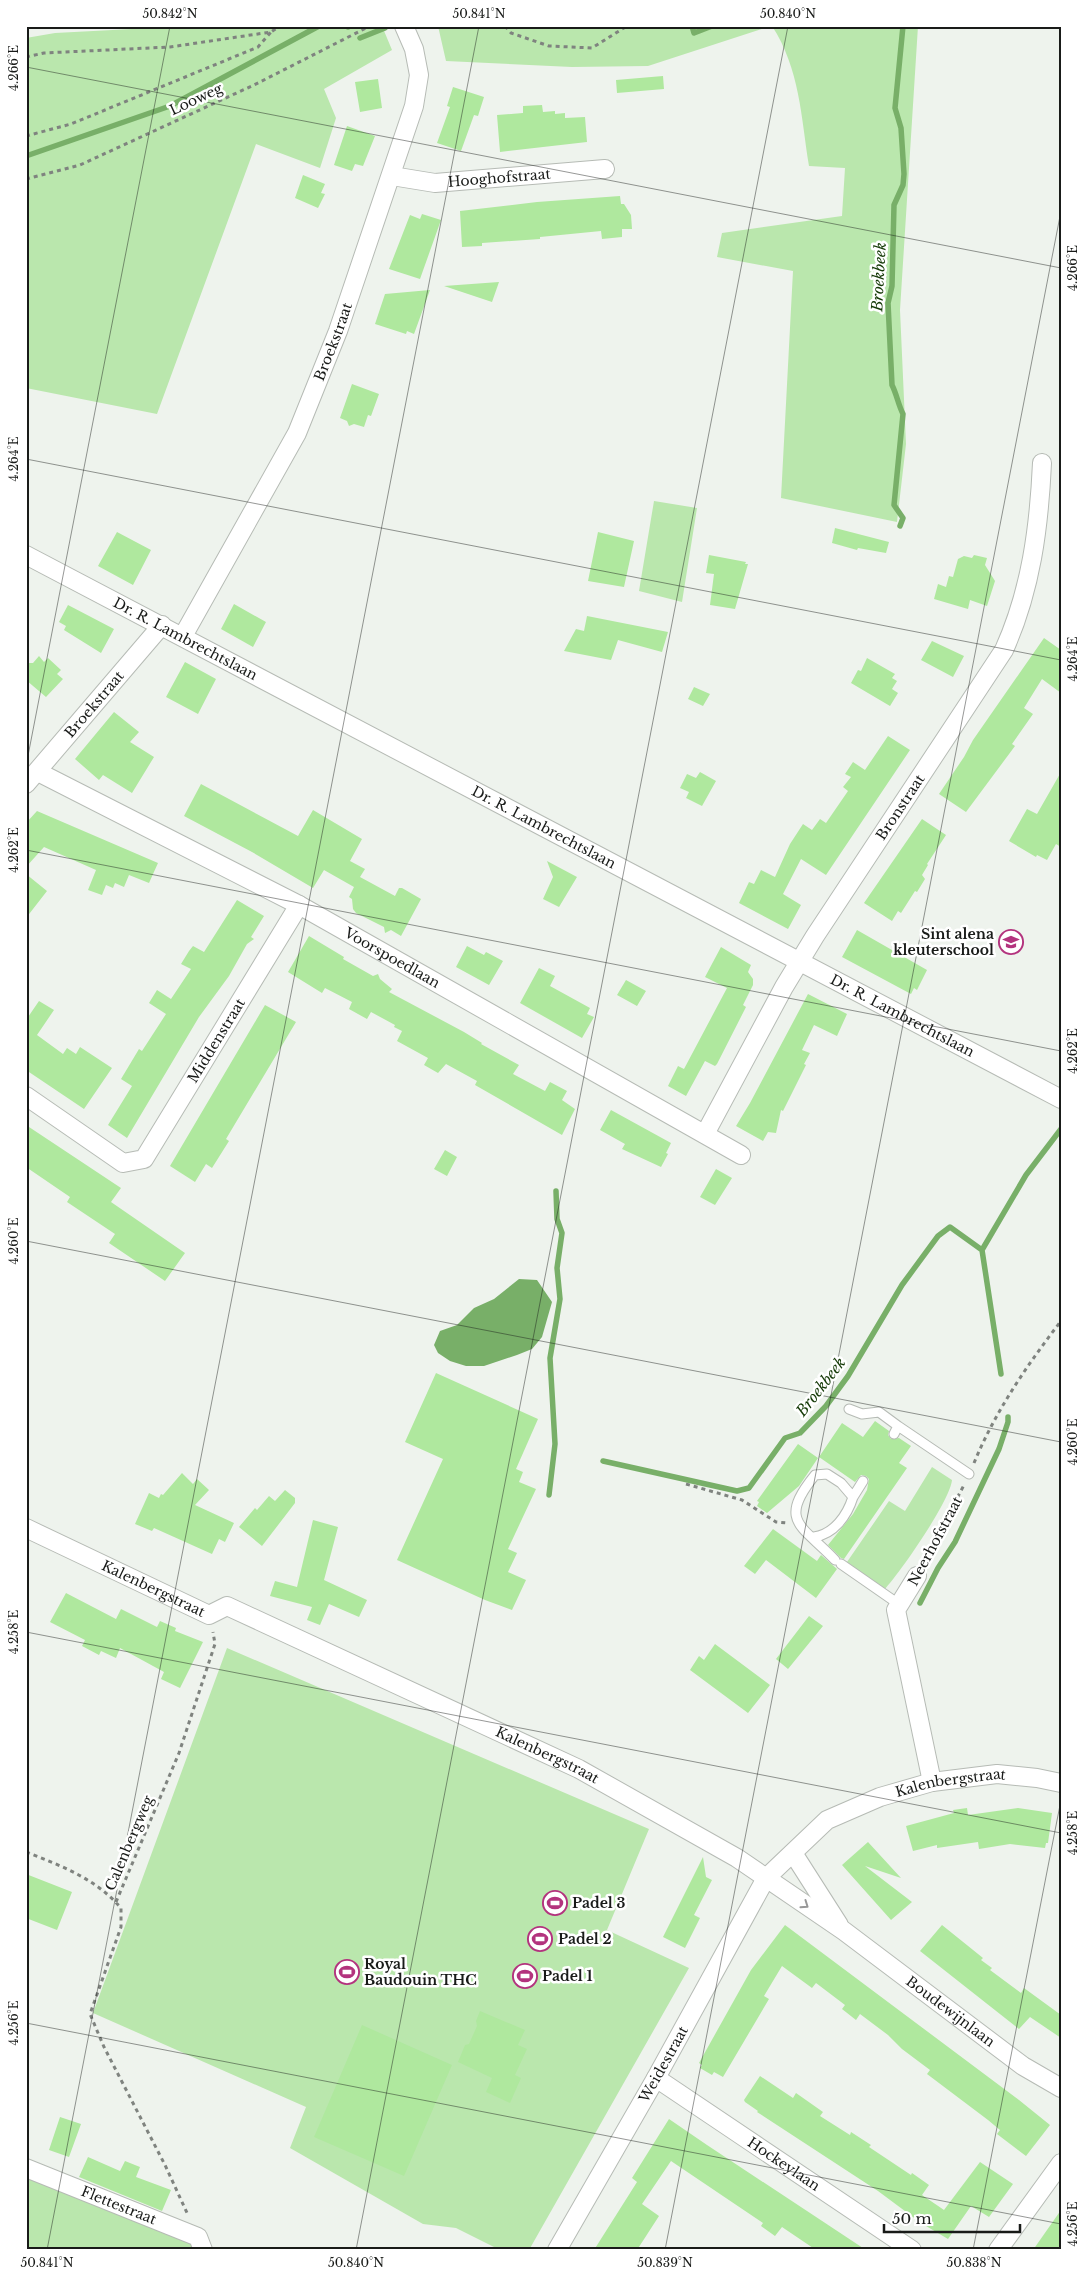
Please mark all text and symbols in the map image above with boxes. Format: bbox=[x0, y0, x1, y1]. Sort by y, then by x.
text: 50.842°N bbox=[143, 6, 198, 21]
text: 50.841°N bbox=[453, 6, 506, 21]
text: 50.840°N bbox=[760, 6, 816, 21]
text: 4.266°E bbox=[6, 45, 21, 91]
street label: Looweg bbox=[167, 79, 226, 119]
street label: Hooghofstraat bbox=[447, 164, 552, 191]
water label: Broekbeek bbox=[867, 242, 890, 313]
text: 4.266°E bbox=[1065, 245, 1080, 291]
street label: Broekstraat bbox=[310, 300, 356, 383]
text: 4.264°E bbox=[6, 436, 21, 482]
street label: Dr. R. Lambrechtslaan bbox=[110, 593, 261, 684]
text: 4.264°E bbox=[1065, 636, 1080, 682]
street label: Broekstraat bbox=[61, 667, 128, 741]
street label: Bronstraat bbox=[872, 770, 929, 844]
street label: Dr. R. Lambrechtslaan bbox=[469, 782, 619, 873]
text: 4.262°E bbox=[6, 827, 21, 873]
street label: Voorspoedlaan bbox=[340, 923, 444, 992]
place label: Sint alena kleuterschool bbox=[893, 925, 994, 959]
school or university icon: Sint alena kleuterschool bbox=[998, 929, 1024, 955]
street label: Dr. R. Lambrechtslaan bbox=[827, 970, 978, 1061]
street label: Middenstraat bbox=[184, 994, 249, 1086]
text: 4.262°E bbox=[1065, 1028, 1080, 1074]
text: 4.260°E bbox=[6, 1217, 21, 1264]
water label: Broekbeek bbox=[791, 1354, 849, 1421]
text: 4.260°E bbox=[1065, 1418, 1080, 1465]
street label: Neerhofstraat bbox=[904, 1493, 966, 1589]
street label: Kalenbergstraat bbox=[99, 1556, 209, 1621]
text: 4.258°E bbox=[6, 1609, 21, 1654]
street label: Kalenbergstraat bbox=[493, 1723, 603, 1788]
street label: Kalenbergstraat bbox=[893, 1765, 1007, 1801]
street label: Calenbergweg bbox=[101, 1792, 157, 1893]
text: 4.258°E bbox=[1065, 1810, 1080, 1855]
sports icon: Padel 3 bbox=[542, 1890, 568, 1916]
place label: Padel 3 bbox=[572, 1894, 626, 1912]
one-way arrow bbox=[799, 1899, 809, 1908]
sports icon: Padel 2 bbox=[527, 1926, 553, 1952]
place label: Padel 2 bbox=[558, 1930, 612, 1948]
place label: Royal Baudouin THC bbox=[364, 1955, 477, 1989]
sports icon: Royal Baudouin THC bbox=[334, 1959, 360, 1985]
sports icon: Padel 1 bbox=[512, 1963, 538, 1989]
place label: Padel 1 bbox=[542, 1967, 593, 1985]
street label: Boudewijnlaan bbox=[902, 1972, 999, 2051]
text: 4.256°E bbox=[6, 2000, 21, 2046]
street label: Weidestraat bbox=[634, 2022, 692, 2107]
street label: Hockeylaan bbox=[744, 2133, 824, 2195]
street label: Flettestraat bbox=[78, 2182, 160, 2229]
scale bar bbox=[884, 2201, 1021, 2233]
text: 4.256°E bbox=[1065, 2201, 1080, 2247]
text: 50 m bbox=[892, 2209, 932, 2228]
text: 50.841°N bbox=[21, 2255, 74, 2270]
text: 50.840°N bbox=[328, 2255, 384, 2270]
text: 50.839°N bbox=[637, 2255, 693, 2270]
text: 50.838°N bbox=[946, 2255, 1002, 2270]

